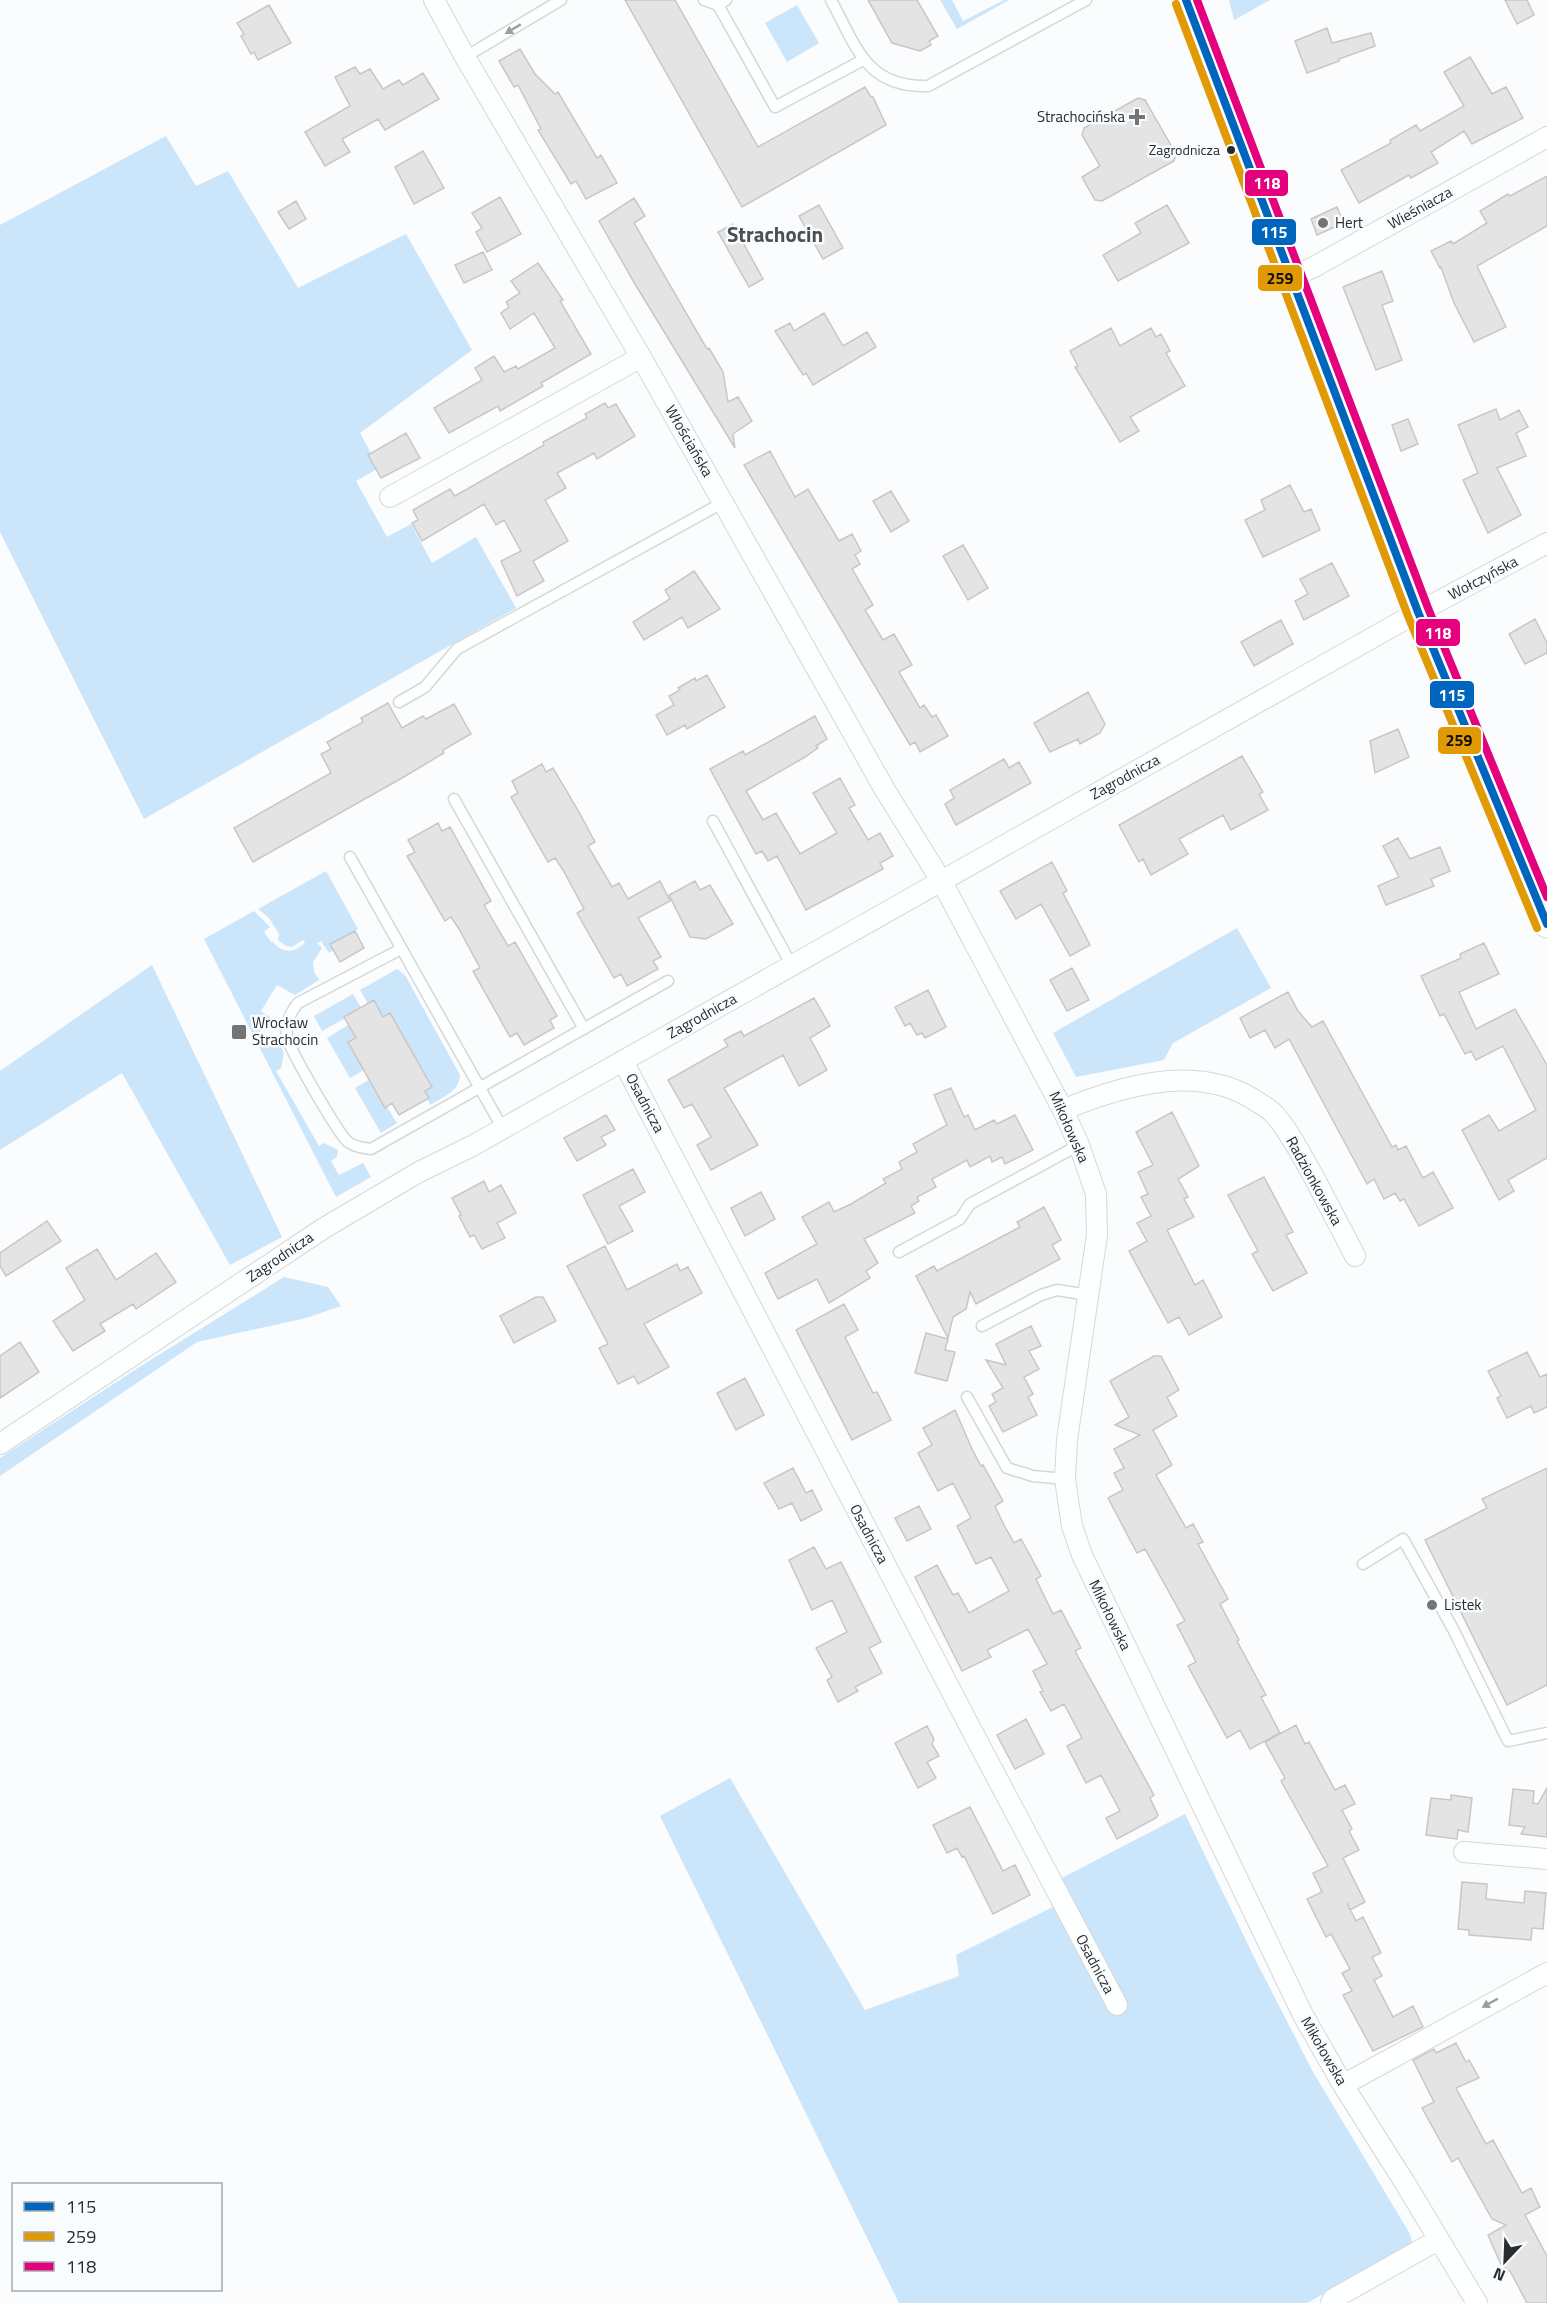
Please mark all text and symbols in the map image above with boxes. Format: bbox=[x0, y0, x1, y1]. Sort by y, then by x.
one-way arrow bbox=[505, 23, 521, 34]
place label: Strachocińska bbox=[1037, 105, 1125, 128]
marker: Strachocińska bbox=[1130, 110, 1144, 124]
place label: Zagrodnicza bbox=[1149, 139, 1220, 160]
marker: Zagrodnicza bbox=[1225, 144, 1237, 156]
line badge: 118 bbox=[1244, 169, 1289, 197]
text: 118 bbox=[1254, 171, 1280, 195]
street label: Wieśniacza bbox=[1383, 180, 1457, 235]
place label: Hert bbox=[1335, 211, 1364, 234]
marker: Hert bbox=[1316, 216, 1330, 230]
district label: Strachocin bbox=[727, 218, 823, 250]
line badge: 115 bbox=[1251, 218, 1297, 246]
text: 115 bbox=[1261, 220, 1287, 244]
line badge: 259 bbox=[1257, 264, 1303, 292]
text: 259 bbox=[1267, 266, 1293, 290]
street label: Włościańska bbox=[660, 400, 720, 481]
street label: Wołczyńska bbox=[1444, 549, 1522, 606]
line badge: 118 bbox=[1415, 618, 1461, 647]
text: 118 bbox=[1425, 621, 1451, 645]
line badge: 115 bbox=[1429, 680, 1475, 709]
text: 115 bbox=[1439, 683, 1465, 707]
line badge: 259 bbox=[1437, 726, 1482, 755]
text: 259 bbox=[1446, 728, 1472, 752]
street label: Zagrodnicza bbox=[1086, 748, 1164, 805]
street label: Zagrodnicza bbox=[663, 987, 741, 1044]
place label: Wrocław Strachocin bbox=[252, 1011, 318, 1051]
marker: Wrocław Strachocin bbox=[230, 1023, 248, 1041]
street label: Osadnicza bbox=[620, 1069, 671, 1137]
street label: Mikołowska bbox=[1043, 1087, 1096, 1167]
street label: Radzionkowska bbox=[1280, 1132, 1349, 1230]
street label: Zagrodnicza bbox=[242, 1225, 318, 1287]
street label: Osadnicza bbox=[844, 1500, 895, 1568]
street label: Mikołowska bbox=[1083, 1575, 1138, 1655]
place label: Listek bbox=[1444, 1593, 1481, 1616]
marker: Listek bbox=[1425, 1598, 1439, 1612]
street label: Osadnicza bbox=[1070, 1930, 1121, 1998]
one-way arrow bbox=[1481, 1998, 1498, 2008]
street label: Mikołowska bbox=[1295, 2012, 1354, 2090]
legend bbox=[12, 2183, 222, 2291]
text: 115 bbox=[66, 2193, 96, 2220]
text: 259 bbox=[66, 2223, 96, 2250]
north arrow bbox=[1475, 2231, 1535, 2291]
text: 118 bbox=[66, 2253, 96, 2280]
text: N bbox=[1489, 2262, 1509, 2288]

